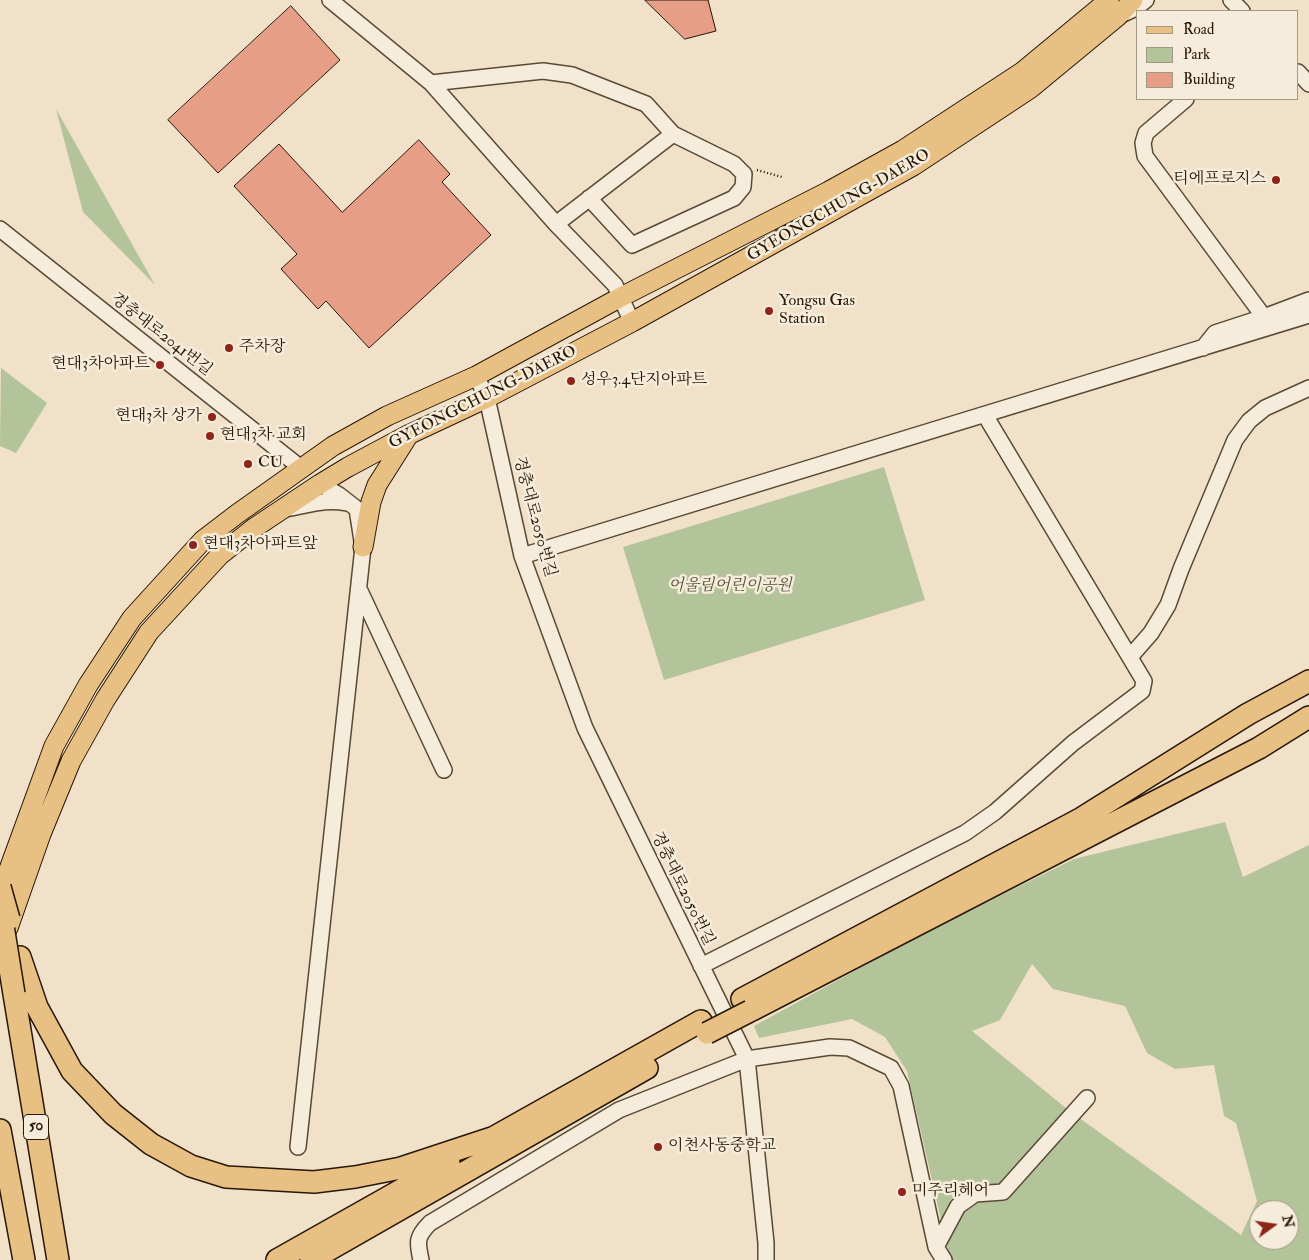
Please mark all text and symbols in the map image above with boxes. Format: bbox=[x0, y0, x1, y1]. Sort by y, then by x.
legend bbox=[1136, 10, 1299, 100]
text: Road bbox=[1183, 20, 1214, 39]
text: Park bbox=[1183, 45, 1210, 64]
text: Building bbox=[1183, 70, 1235, 89]
street label: GYEONGCHUNG-DAERO bbox=[744, 146, 934, 266]
place label: 티에프로지스 bbox=[1173, 170, 1266, 190]
marker: 티에프로지스 bbox=[1270, 174, 1282, 186]
street label: 경충대로2041번길 bbox=[106, 289, 216, 381]
place label: Yongsu Gas Station bbox=[779, 292, 855, 330]
marker: Yongsu Gas Station bbox=[763, 305, 775, 317]
place label: 주차장 bbox=[239, 338, 285, 358]
marker: 주차장 bbox=[223, 342, 235, 354]
street label: GYEONGCHUNG-DAERO bbox=[386, 342, 580, 454]
place label: 현대3차아파트 bbox=[51, 355, 150, 375]
marker: 현대3차아파트 bbox=[154, 359, 166, 371]
place label: 성우3.4단지아파트 bbox=[581, 371, 707, 391]
marker: 성우3.4단지아파트 bbox=[565, 375, 577, 387]
place label: 현대3차 상가 bbox=[115, 407, 202, 427]
marker: 현대3차 상가 bbox=[206, 411, 218, 423]
place label: 현대3차 교회 bbox=[220, 426, 307, 446]
marker: 현대3차 교회 bbox=[204, 430, 216, 442]
place label: CU bbox=[258, 454, 283, 474]
street label: 경충대로2050번길 bbox=[509, 455, 559, 579]
marker: CU bbox=[242, 458, 254, 470]
place label: 현대3차아파트앞 bbox=[203, 535, 317, 555]
marker: 현대3차아파트앞 bbox=[187, 539, 199, 551]
park label: 어울림어린이공원 bbox=[668, 577, 792, 597]
street label: 경충대로2050번길 bbox=[646, 829, 718, 949]
road number: 50 bbox=[24, 1114, 48, 1140]
place label: 이천사동중학교 bbox=[668, 1137, 776, 1157]
marker: 이천사동중학교 bbox=[652, 1141, 664, 1153]
place label: 미주리헤어 bbox=[912, 1182, 989, 1202]
marker: 미주리헤어 bbox=[896, 1186, 908, 1198]
north arrow bbox=[1249, 1200, 1299, 1250]
text: N bbox=[1278, 1213, 1298, 1230]

